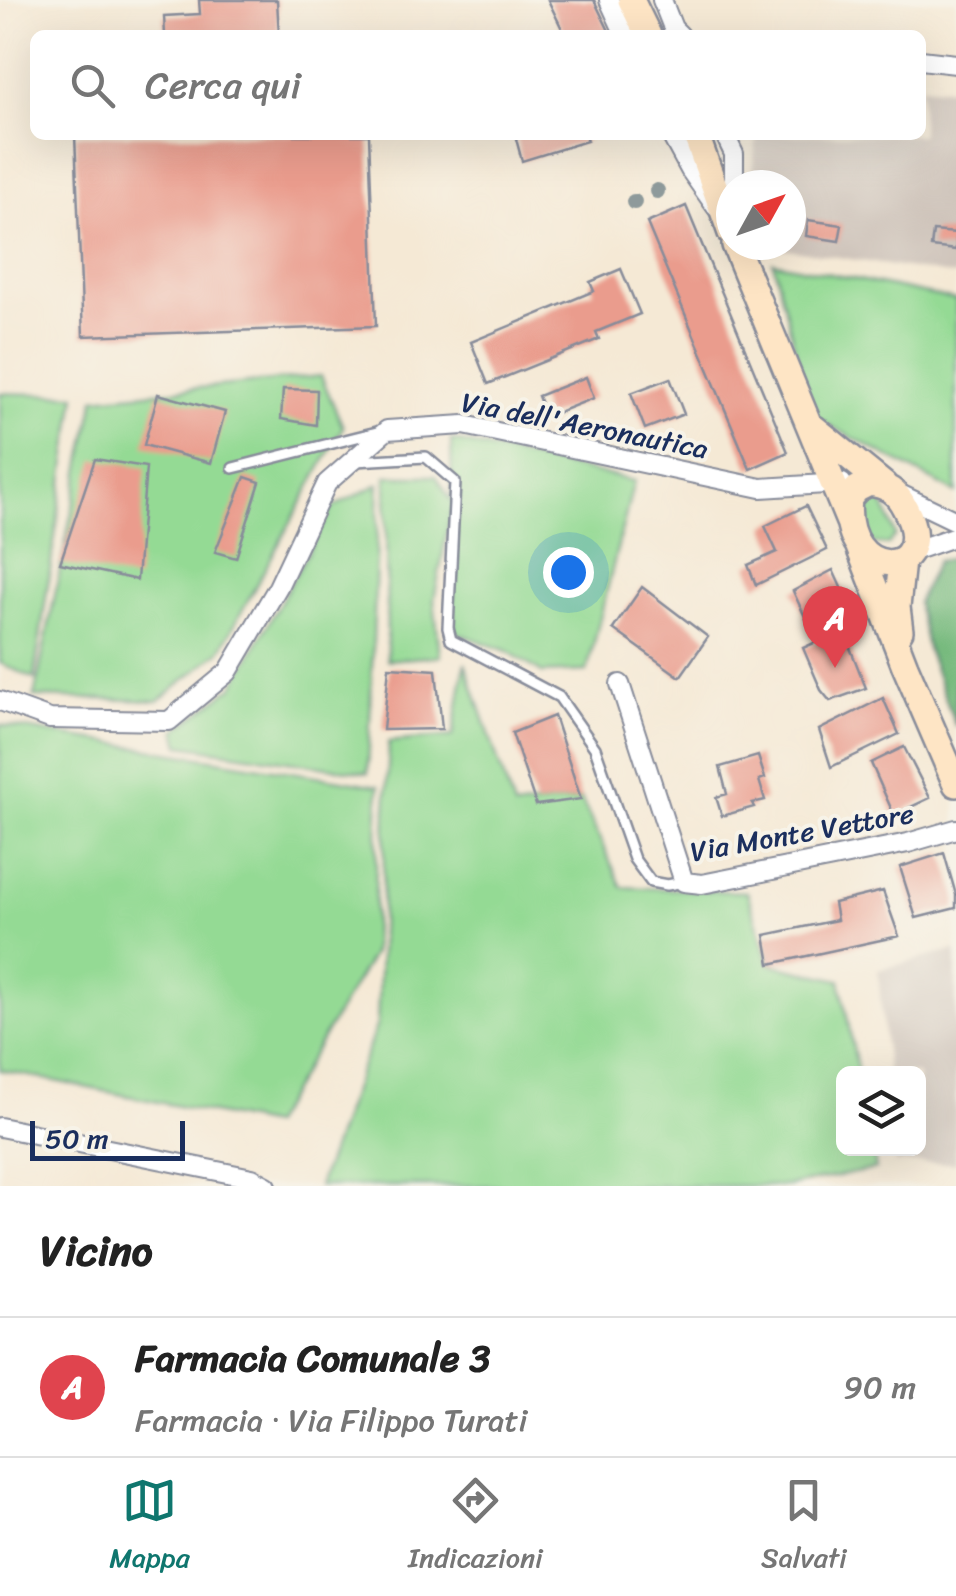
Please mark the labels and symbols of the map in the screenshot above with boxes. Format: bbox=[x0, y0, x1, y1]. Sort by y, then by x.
north arrow bbox=[716, 170, 806, 260]
street label: Via dell'Aeronautica bbox=[457, 378, 712, 473]
your location bbox=[543, 547, 594, 598]
pin: A bbox=[802, 586, 868, 668]
street label: Via Monte Vettore bbox=[686, 789, 918, 876]
scale bar bbox=[30, 1116, 185, 1160]

